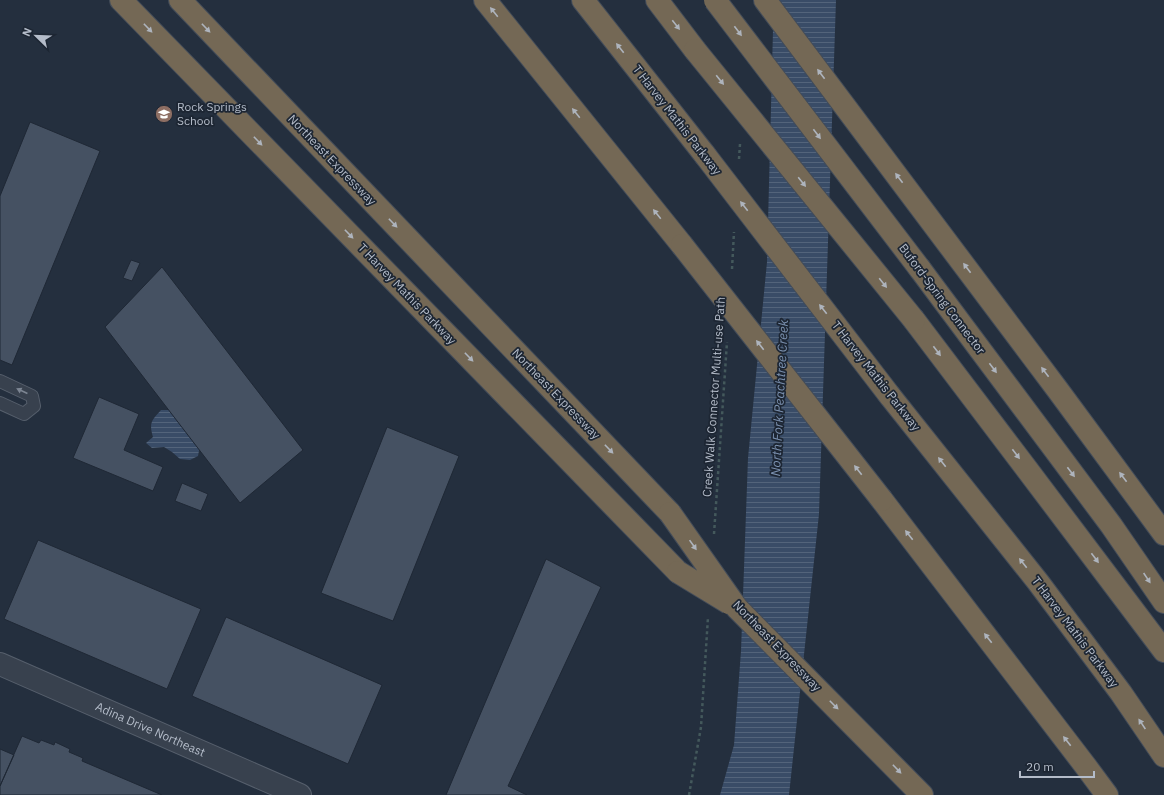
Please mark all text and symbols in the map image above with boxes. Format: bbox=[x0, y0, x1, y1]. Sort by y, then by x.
one-way arrow bbox=[490, 6, 498, 17]
north arrow bbox=[16, 16, 56, 56]
one-way arrow bbox=[672, 20, 680, 30]
one-way arrow bbox=[143, 23, 153, 33]
one-way arrow bbox=[202, 23, 211, 33]
text: N bbox=[19, 26, 35, 38]
one-way arrow bbox=[734, 26, 742, 36]
one-way arrow bbox=[616, 42, 624, 53]
street label: T Harvey Mathis Parkway bbox=[630, 62, 725, 177]
one-way arrow bbox=[816, 68, 825, 79]
one-way arrow bbox=[716, 75, 724, 86]
place label: Rock Springs School bbox=[177, 99, 247, 128]
school or university icon: Rock Springs School bbox=[154, 104, 174, 124]
one-way arrow bbox=[571, 107, 580, 118]
street label: Northeast Expressway bbox=[285, 111, 380, 208]
one-way arrow bbox=[813, 129, 821, 140]
one-way arrow bbox=[253, 136, 263, 146]
one-way arrow bbox=[895, 172, 903, 183]
one-way arrow bbox=[797, 176, 806, 187]
one-way arrow bbox=[740, 201, 748, 212]
one-way arrow bbox=[653, 209, 662, 220]
one-way arrow bbox=[388, 218, 398, 228]
one-way arrow bbox=[344, 229, 354, 239]
street label: T Harvey Mathis Parkway bbox=[355, 240, 460, 347]
street label: Buford-Spring Connector bbox=[896, 241, 989, 357]
one-way arrow bbox=[963, 263, 971, 274]
one-way arrow bbox=[879, 277, 888, 288]
street label: Creek Walk Connector Multi-use Path bbox=[699, 296, 728, 498]
one-way arrow bbox=[819, 304, 828, 315]
street label: T Harvey Mathis Parkway bbox=[829, 318, 924, 433]
water label: North Fork Peachtree Creek bbox=[767, 319, 792, 477]
one-way arrow bbox=[756, 340, 765, 351]
street label: Northeast Expressway bbox=[509, 345, 604, 442]
one-way arrow bbox=[933, 346, 941, 357]
one-way arrow bbox=[464, 352, 474, 362]
one-way arrow bbox=[989, 363, 997, 373]
one-way arrow bbox=[1041, 367, 1049, 378]
one-way arrow bbox=[16, 388, 27, 394]
one-way arrow bbox=[604, 444, 613, 454]
one-way arrow bbox=[1012, 449, 1021, 460]
one-way arrow bbox=[938, 456, 947, 467]
one-way arrow bbox=[854, 464, 862, 475]
one-way arrow bbox=[1067, 467, 1076, 478]
one-way arrow bbox=[1118, 471, 1127, 482]
one-way arrow bbox=[905, 530, 913, 540]
one-way arrow bbox=[689, 540, 697, 550]
one-way arrow bbox=[1091, 553, 1099, 564]
one-way arrow bbox=[1019, 558, 1028, 569]
street label: T Harvey Mathis Parkway bbox=[1029, 573, 1122, 690]
one-way arrow bbox=[1143, 573, 1151, 583]
street label: Northeast Expressway bbox=[730, 597, 825, 694]
one-way arrow bbox=[984, 633, 992, 644]
street label: Adina Drive Northeast bbox=[93, 699, 208, 760]
one-way arrow bbox=[829, 700, 839, 710]
one-way arrow bbox=[1138, 719, 1146, 729]
one-way arrow bbox=[1063, 736, 1071, 747]
scale bar bbox=[1020, 753, 1094, 779]
text: 20 m bbox=[1026, 759, 1054, 774]
one-way arrow bbox=[893, 764, 902, 774]

